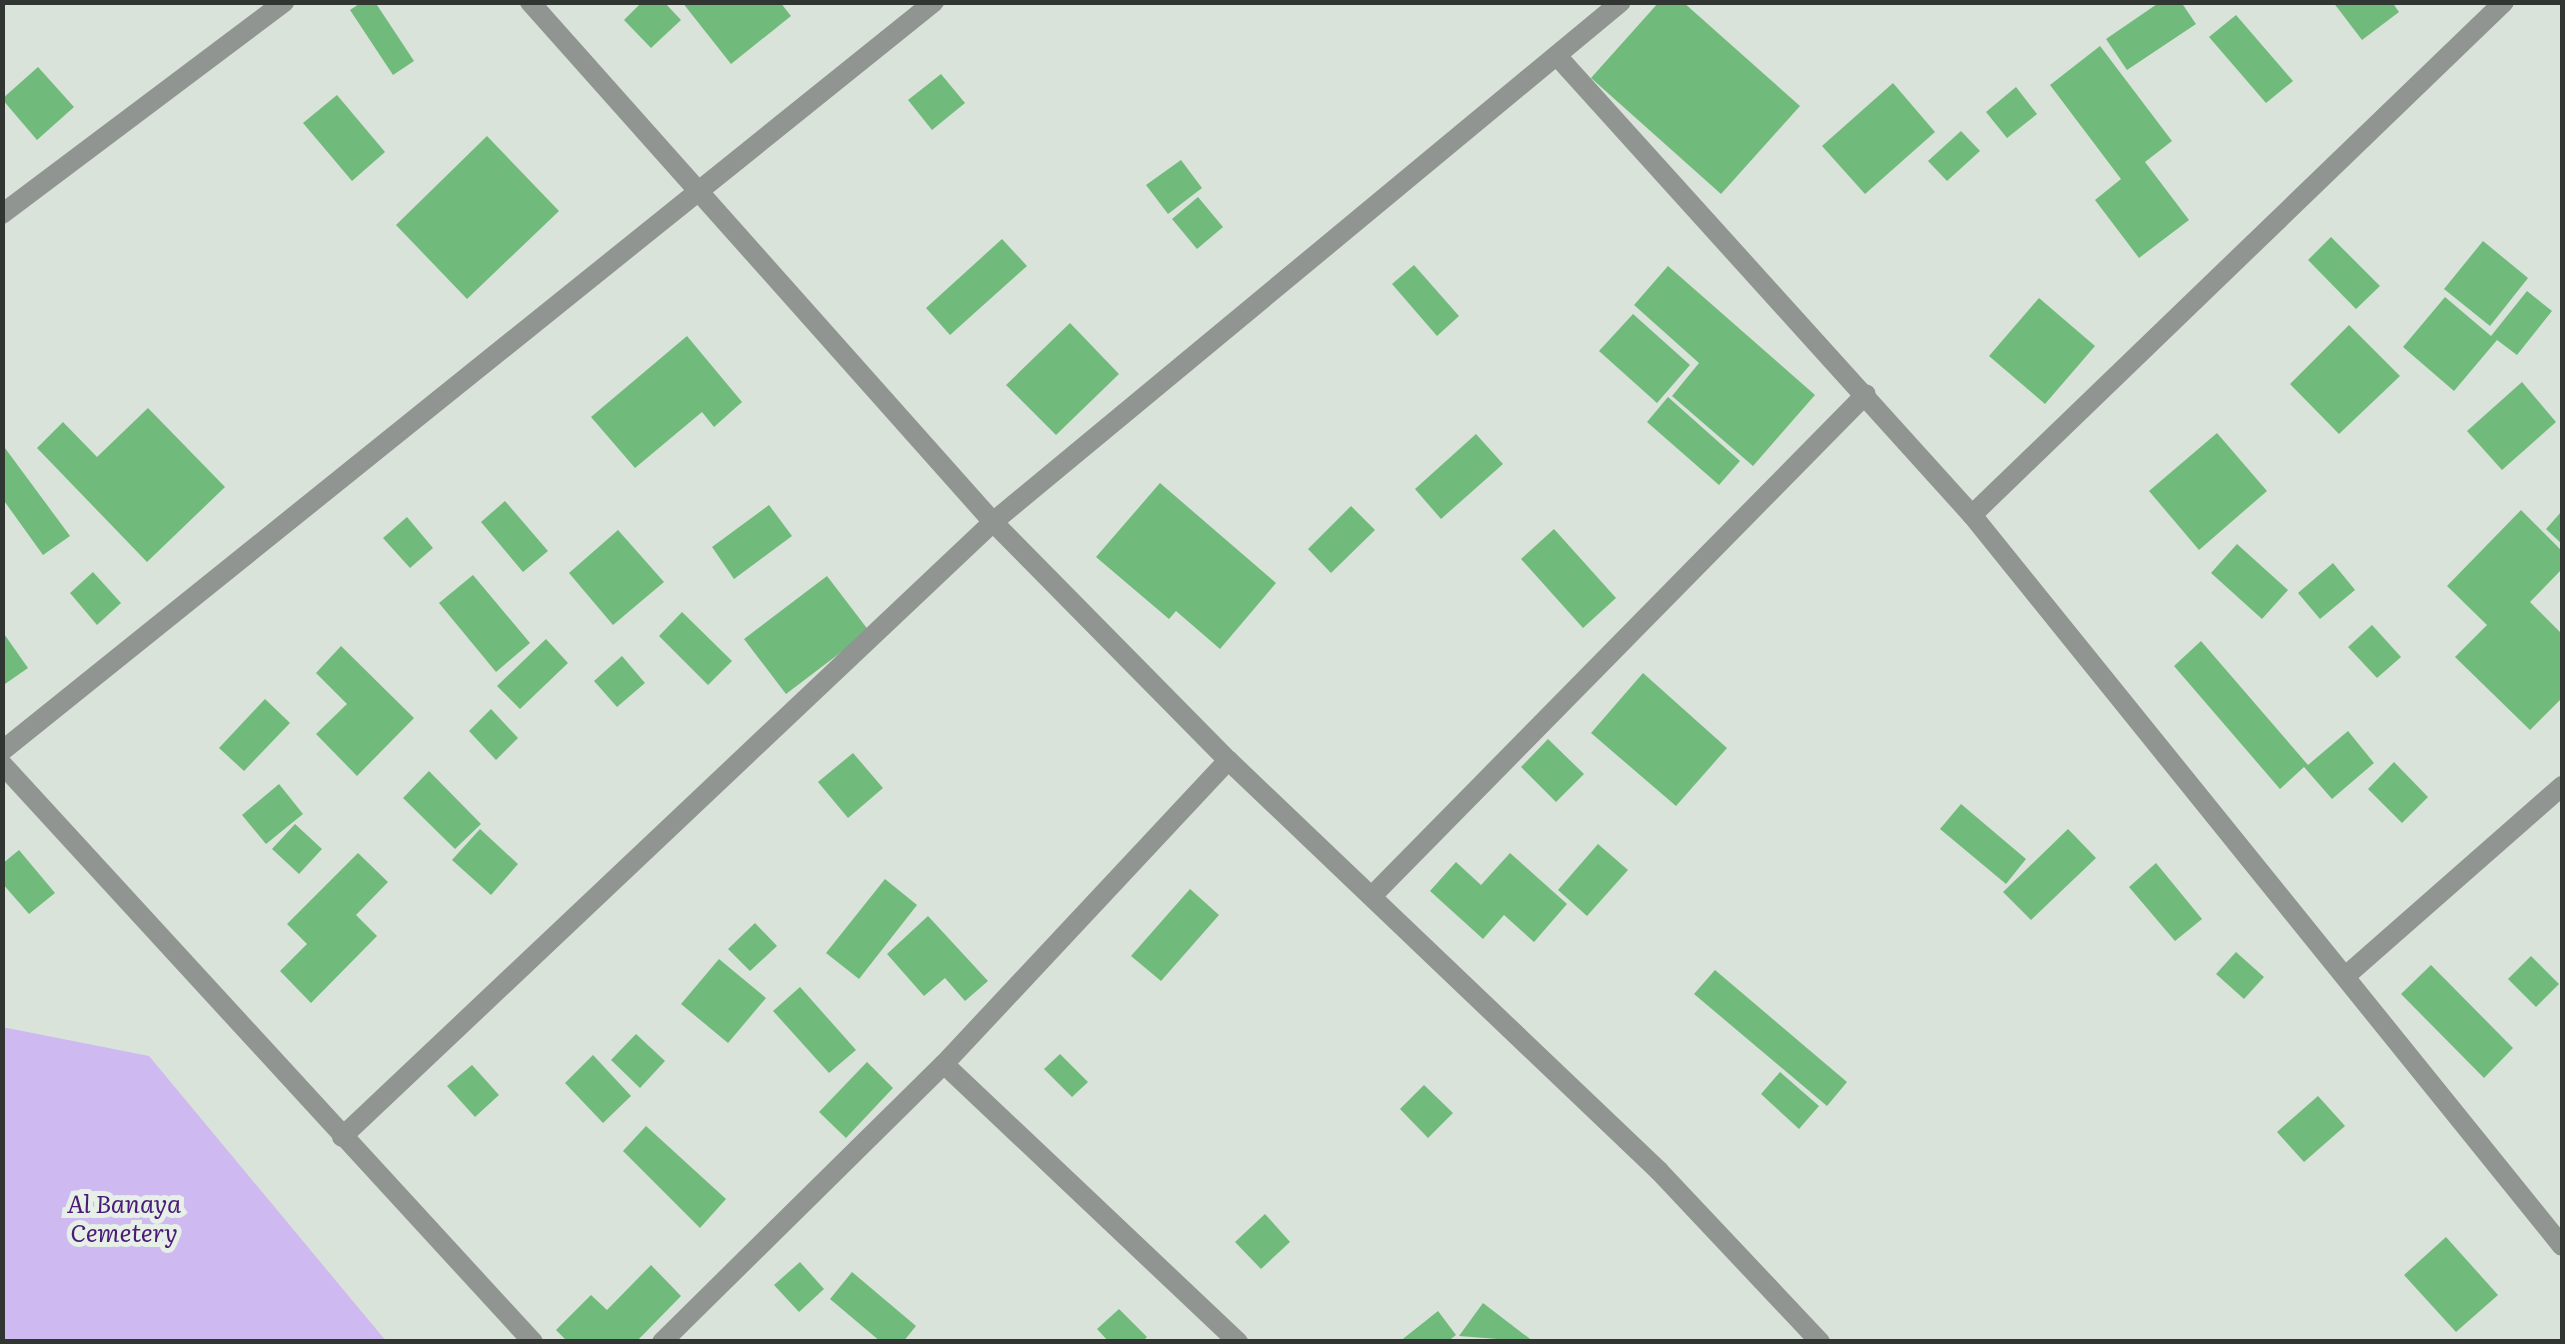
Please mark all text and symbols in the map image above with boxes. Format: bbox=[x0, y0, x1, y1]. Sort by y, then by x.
park label: Al Banaya Cemetery bbox=[67, 1189, 181, 1248]

